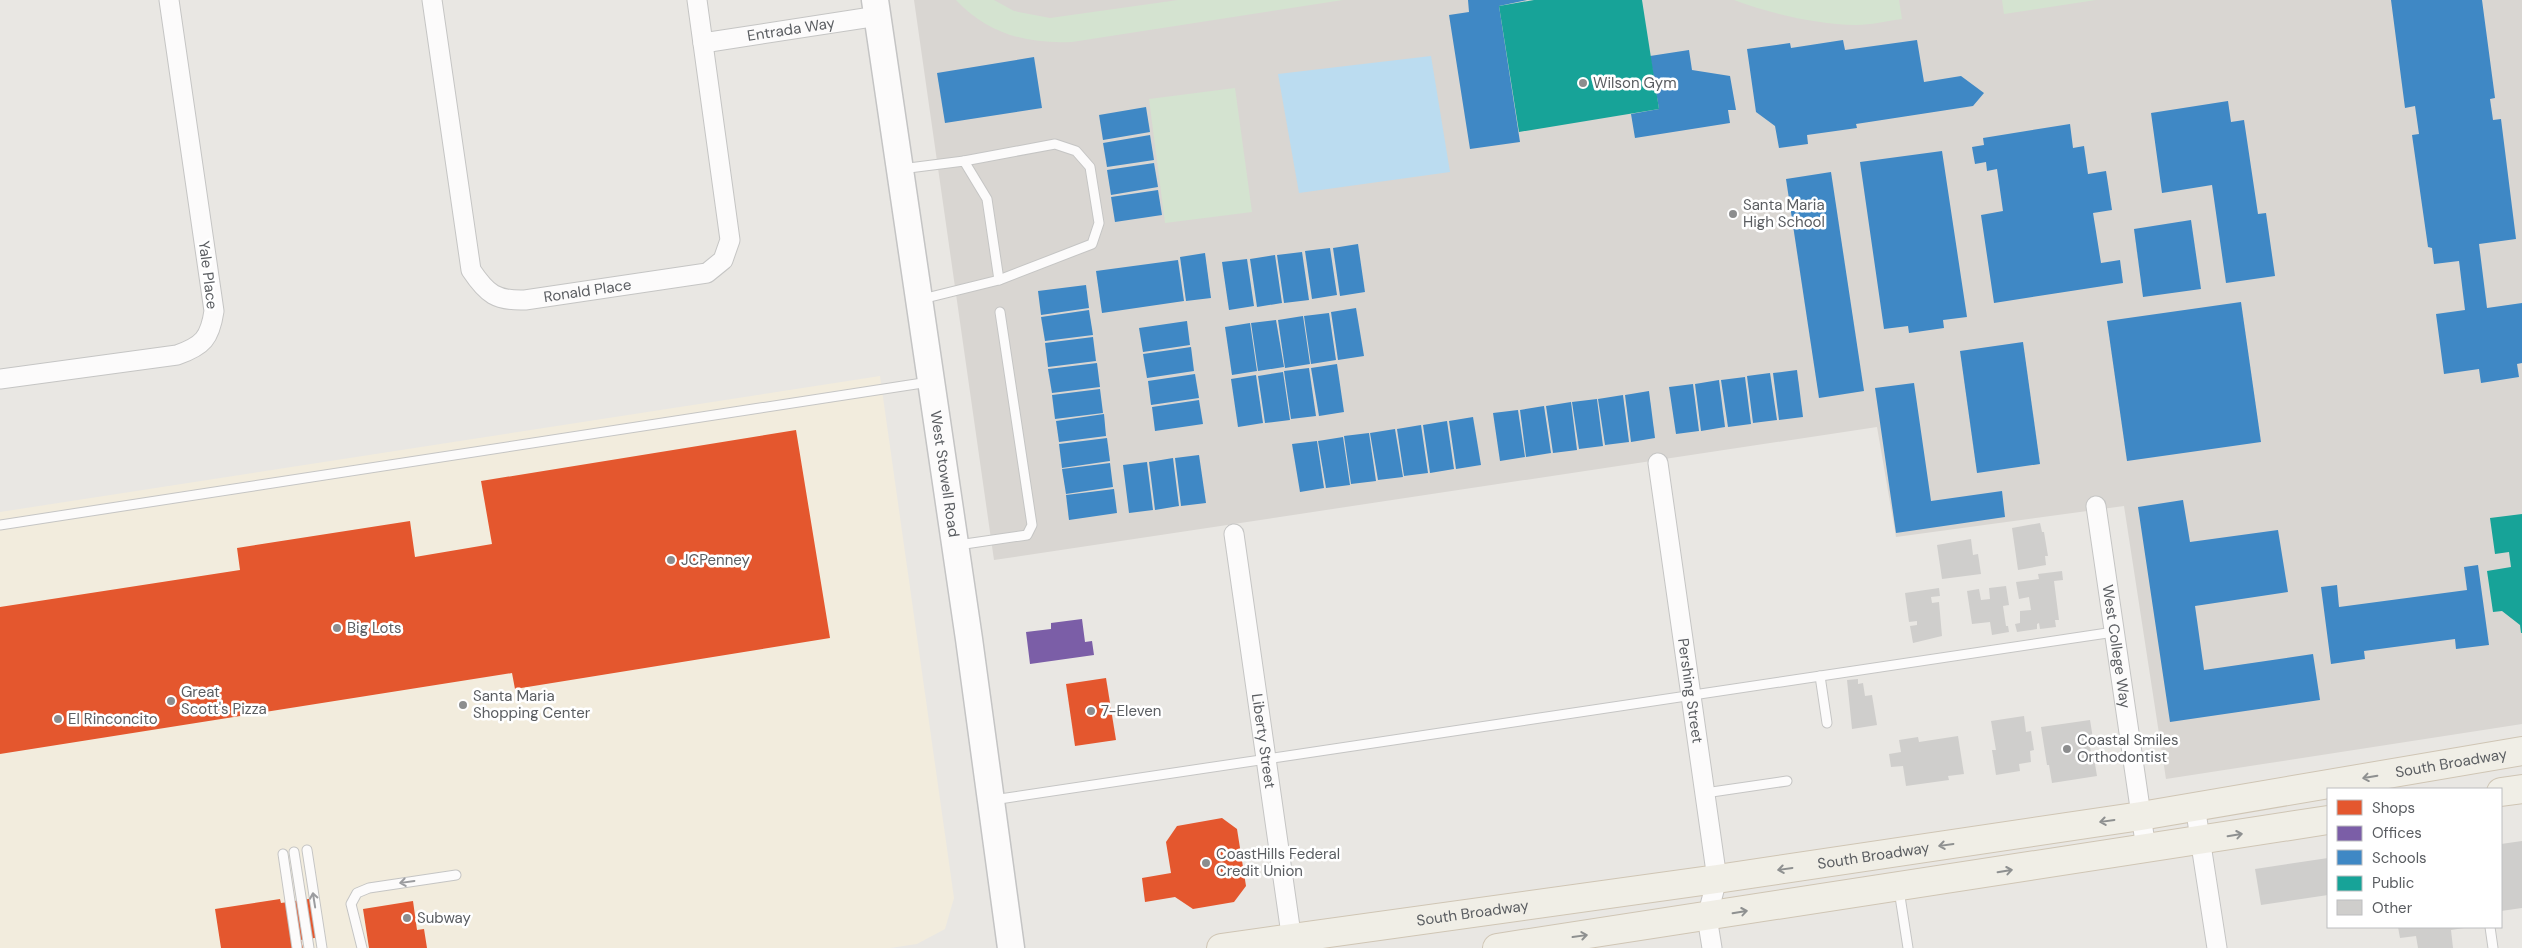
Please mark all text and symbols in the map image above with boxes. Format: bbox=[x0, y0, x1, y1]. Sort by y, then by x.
street label: Entrada Way bbox=[746, 13, 837, 46]
place label: Wilson Gym bbox=[1593, 73, 1677, 93]
marker: Wilson Gym bbox=[1577, 77, 1589, 89]
place label: Santa Maria High School bbox=[1743, 195, 1825, 232]
marker: Santa Maria High School bbox=[1727, 208, 1739, 220]
street label: Yale Place bbox=[194, 240, 222, 310]
street label: Ronald Place bbox=[542, 274, 633, 307]
street label: West Stowell Road bbox=[926, 409, 964, 539]
place label: JCPenney bbox=[681, 550, 750, 570]
marker: JCPenney bbox=[665, 554, 677, 566]
street label: West College Way bbox=[2098, 583, 2135, 710]
place label: Big Lots bbox=[347, 618, 402, 638]
marker: Big Lots bbox=[331, 622, 343, 634]
street label: Pershing Street bbox=[1673, 637, 1708, 745]
place label: Great Scott's Pizza bbox=[181, 682, 267, 719]
place label: Santa Maria Shopping Center bbox=[473, 686, 591, 723]
street label: Liberty Street bbox=[1247, 692, 1280, 790]
marker: Great Scott's Pizza bbox=[165, 695, 177, 707]
marker: Santa Maria Shopping Center bbox=[457, 699, 469, 711]
place label: 7-Eleven bbox=[1101, 701, 1161, 721]
marker: 7-Eleven bbox=[1085, 705, 1097, 717]
place label: El Rinconcito bbox=[68, 709, 158, 729]
marker: El Rinconcito bbox=[52, 713, 64, 725]
place label: Coastal Smiles Orthodontist bbox=[2077, 730, 2178, 767]
marker: Coastal Smiles Orthodontist bbox=[2061, 743, 2073, 755]
street label: South Broadway bbox=[2394, 744, 2509, 782]
one-way arrow bbox=[2363, 772, 2379, 782]
legend bbox=[2327, 788, 2502, 928]
text: Shops bbox=[2372, 798, 2415, 818]
one-way arrow bbox=[2099, 816, 2115, 826]
text: Offices bbox=[2372, 823, 2422, 843]
one-way arrow bbox=[2226, 830, 2242, 840]
street label: South Broadway bbox=[1816, 837, 1932, 874]
one-way arrow bbox=[1938, 840, 1954, 850]
place label: CoastHills Federal Credit Union bbox=[1216, 844, 1340, 881]
text: Schools bbox=[2372, 848, 2427, 868]
marker: CoastHills Federal Credit Union bbox=[1200, 857, 1212, 869]
one-way arrow bbox=[1777, 864, 1793, 874]
one-way arrow bbox=[1996, 865, 2012, 875]
text: Public bbox=[2372, 873, 2414, 893]
one-way arrow bbox=[400, 877, 416, 887]
one-way arrow bbox=[309, 892, 319, 908]
street label: South Broadway bbox=[1415, 895, 1531, 931]
text: Other bbox=[2372, 898, 2413, 918]
one-way arrow bbox=[1732, 906, 1748, 916]
place label: Subway bbox=[417, 908, 472, 928]
marker: Subway bbox=[401, 912, 413, 924]
one-way arrow bbox=[1571, 930, 1587, 940]

